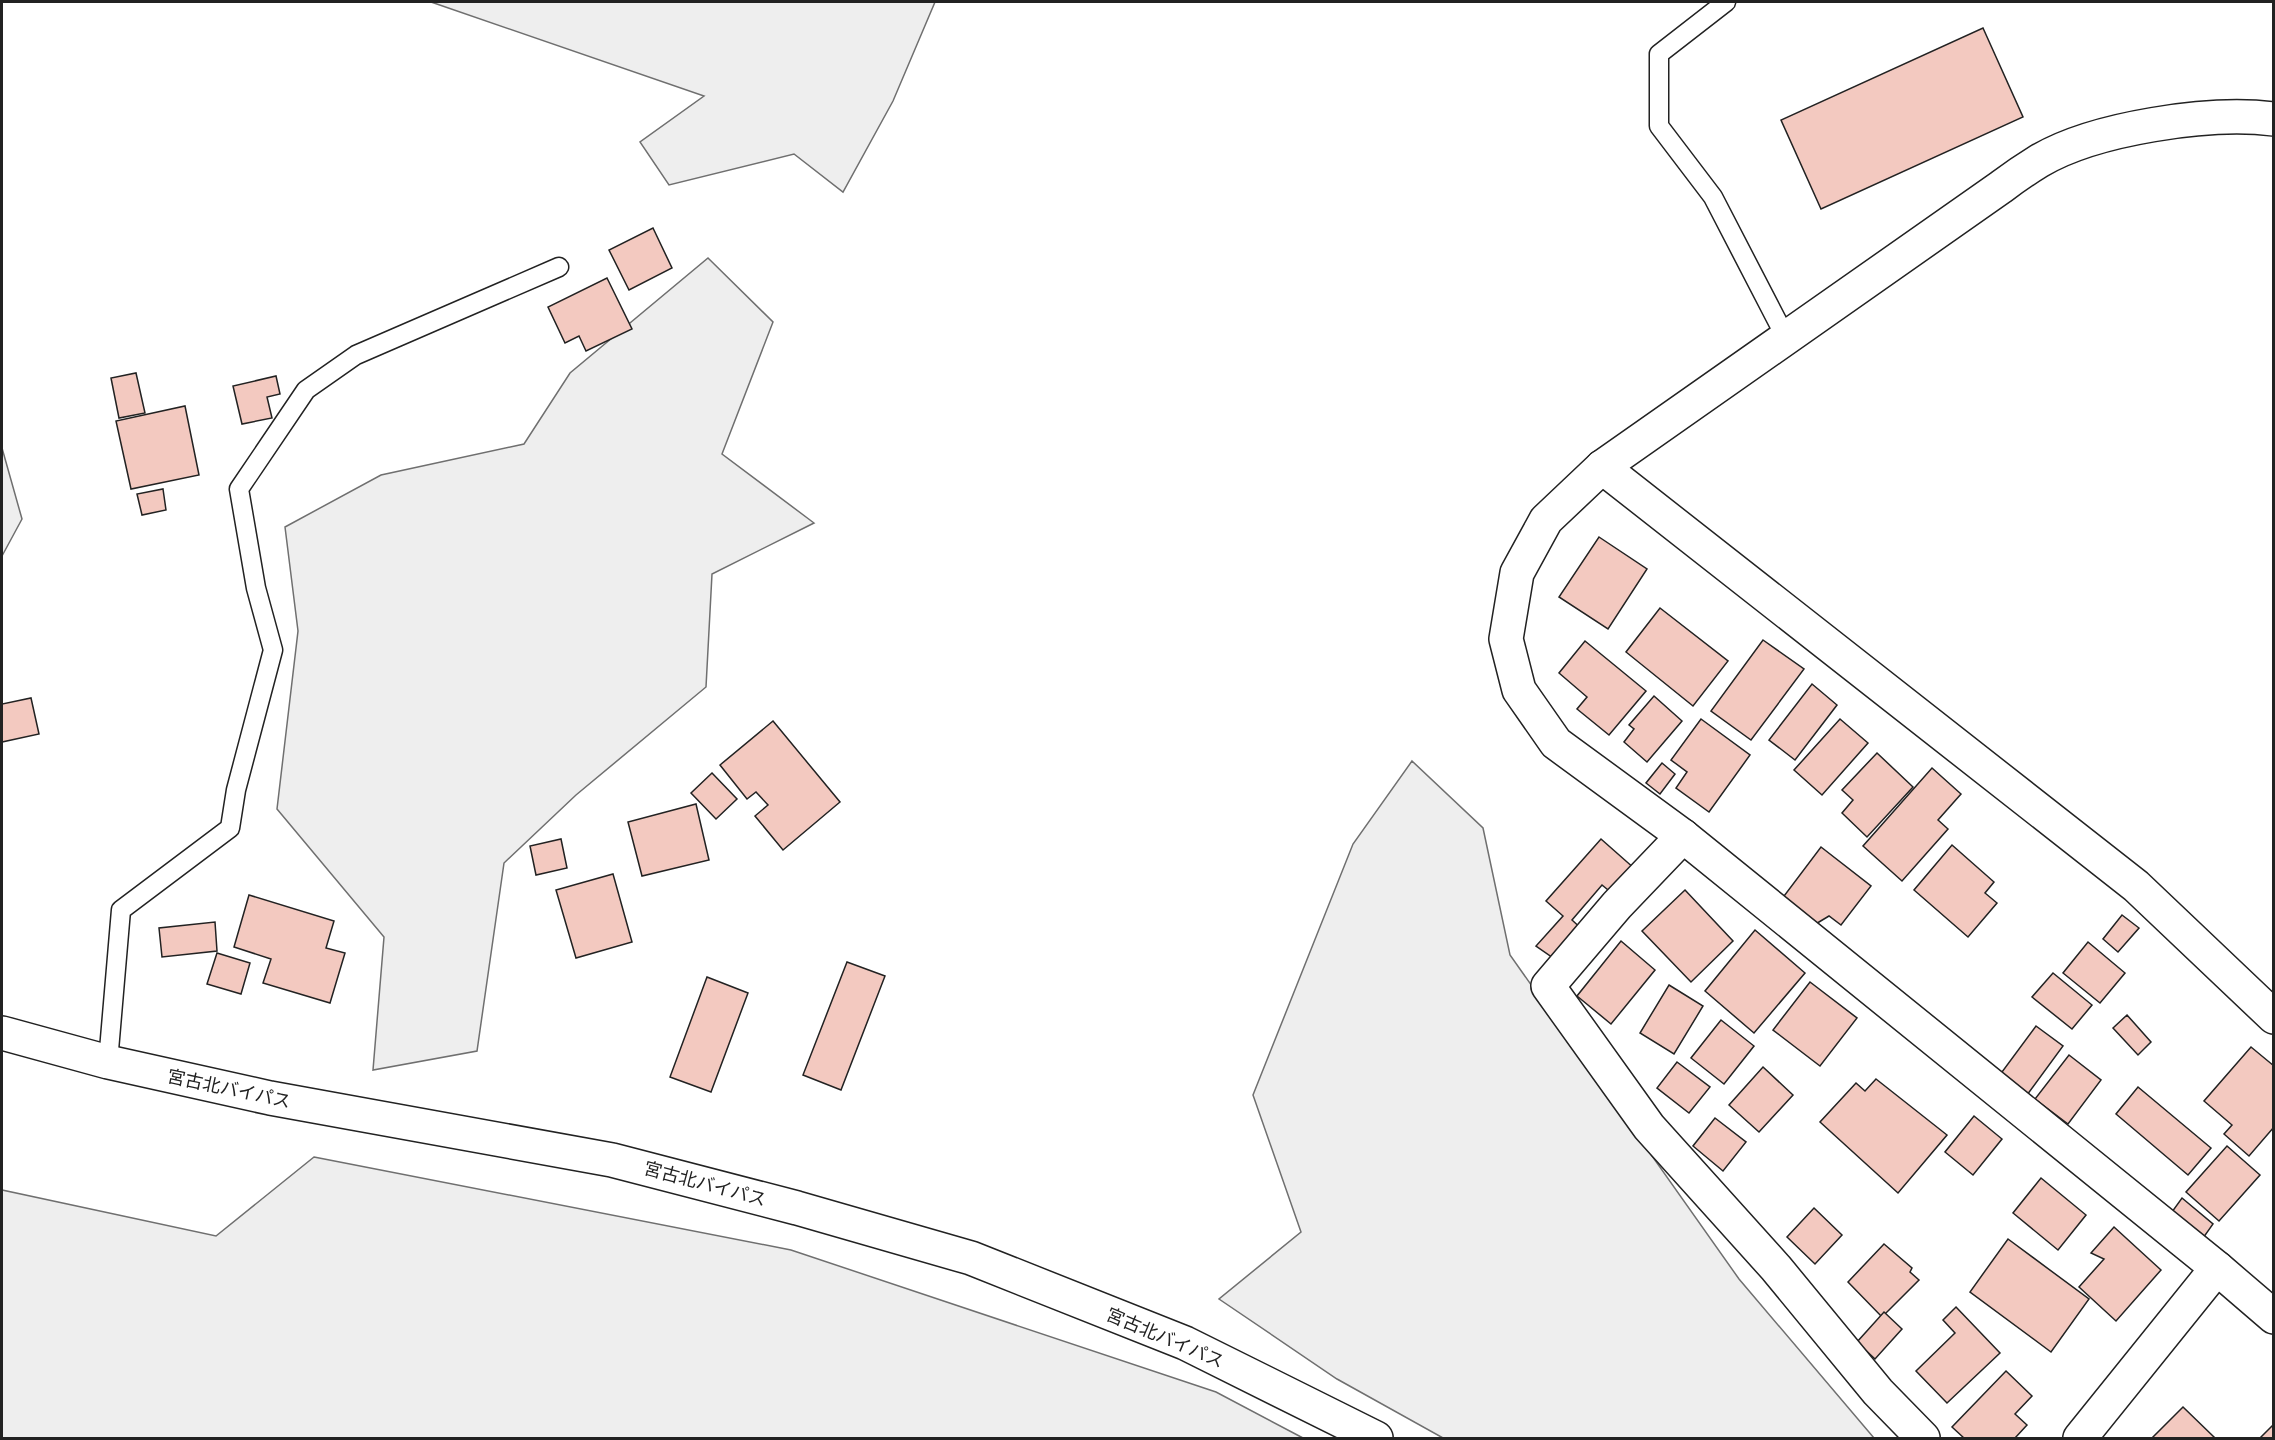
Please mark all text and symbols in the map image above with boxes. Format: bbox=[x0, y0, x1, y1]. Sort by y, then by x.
street label: 宮古北バイパス bbox=[165, 1065, 293, 1113]
street label: 宮古北バイパス bbox=[641, 1157, 769, 1211]
street label: 宮古北バイパス bbox=[1103, 1303, 1227, 1373]

